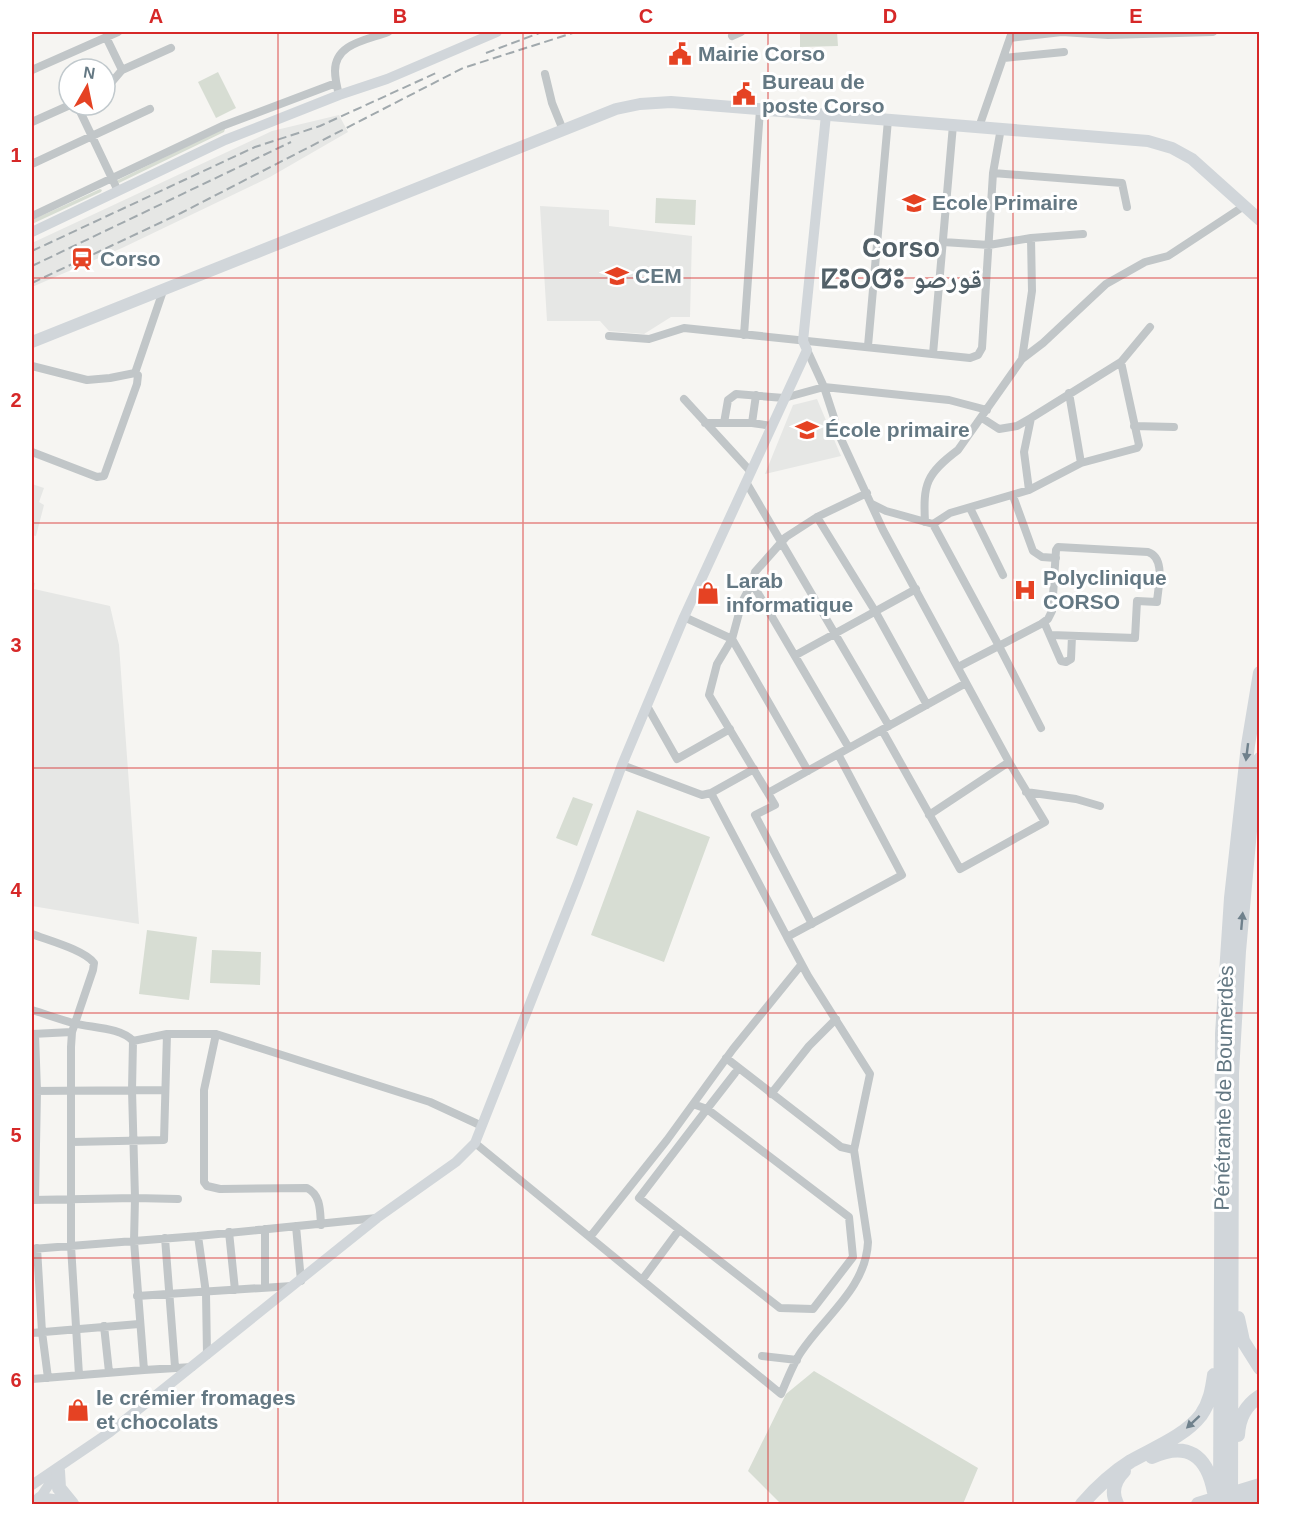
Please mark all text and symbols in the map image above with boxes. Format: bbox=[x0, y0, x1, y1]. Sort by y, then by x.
text: A bbox=[149, 5, 163, 27]
text: B bbox=[393, 5, 407, 27]
text: C bbox=[639, 5, 653, 27]
text: D bbox=[883, 5, 897, 27]
text: E bbox=[1129, 5, 1143, 27]
public building icon: Mairie Corso bbox=[667, 41, 693, 67]
place label: Mairie Corso bbox=[698, 42, 825, 65]
north arrow bbox=[57, 57, 117, 117]
text: N bbox=[82, 63, 96, 82]
place label: Bureau de poste Corso bbox=[762, 70, 885, 117]
public building icon: Bureau de poste Corso bbox=[731, 81, 757, 107]
text: 1 bbox=[10, 144, 22, 166]
school or university icon: Ecole Primaire bbox=[901, 190, 927, 216]
place label: Ecole Primaire bbox=[932, 191, 1078, 214]
district label: Corso ⵇⵓⵔⵚⵓ قورصو bbox=[820, 233, 982, 294]
station icon: Corso bbox=[69, 246, 95, 272]
place label: Corso bbox=[100, 247, 161, 270]
school or university icon: CEM bbox=[604, 263, 630, 289]
place label: CEM bbox=[635, 264, 682, 287]
text: 2 bbox=[10, 389, 22, 411]
school or university icon: École primaire bbox=[794, 417, 820, 443]
place label: École primaire bbox=[825, 418, 970, 441]
place label: Polyclinique CORSO bbox=[1043, 566, 1167, 613]
place label: Larab informatique bbox=[726, 569, 853, 616]
hospital icon: Polyclinique CORSO bbox=[1012, 577, 1038, 603]
shop icon: Larab informatique bbox=[695, 580, 721, 606]
text: 3 bbox=[10, 634, 22, 656]
one-way arrow bbox=[1242, 742, 1252, 761]
text: 4 bbox=[10, 879, 22, 901]
one-way arrow bbox=[1237, 912, 1247, 931]
street label: Pénétrante de Boumerdès bbox=[1210, 965, 1237, 1211]
text: 5 bbox=[10, 1124, 22, 1146]
text: 6 bbox=[10, 1369, 22, 1391]
place label: le crémier fromages et chocolats bbox=[96, 1386, 296, 1433]
shop icon: le crémier fromages et chocolats bbox=[65, 1397, 91, 1423]
one-way arrow bbox=[1186, 1415, 1201, 1428]

